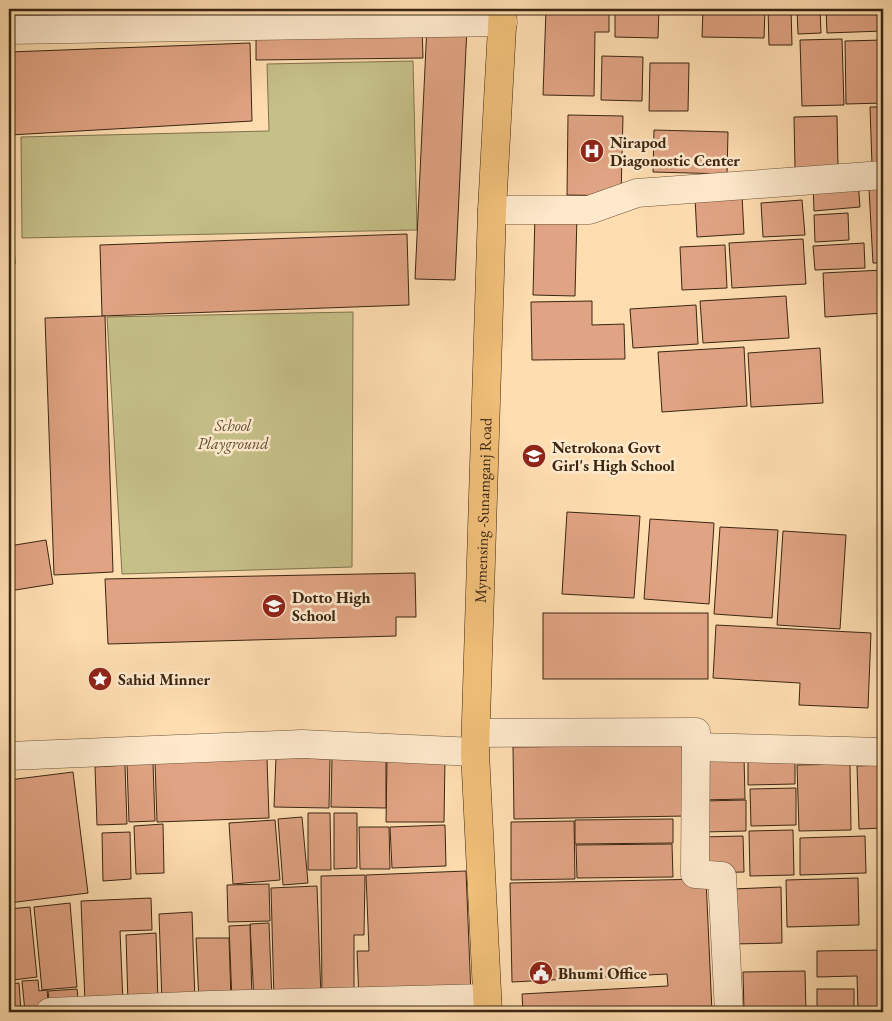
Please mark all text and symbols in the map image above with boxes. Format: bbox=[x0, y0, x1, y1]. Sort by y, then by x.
place label: Nirapod Diagonostic Center bbox=[610, 132, 740, 171]
hospital icon: Nirapod Diagonostic Center bbox=[579, 138, 605, 164]
park label: School Playground bbox=[197, 415, 269, 454]
street label: Mymensing -Sunamganj Road bbox=[470, 417, 497, 603]
place label: Netrokona Govt Girl's High School bbox=[552, 437, 675, 476]
school or university icon: Netrokona Govt Girl's High School bbox=[521, 443, 547, 469]
place label: Dotto High School bbox=[292, 587, 371, 626]
school or university icon: Dotto High School bbox=[261, 593, 287, 619]
place icon: Sahid Minner bbox=[87, 666, 113, 692]
place label: Sahid Minner bbox=[118, 669, 210, 690]
public building icon: Bhumi Office bbox=[528, 960, 554, 986]
place label: Bhumi Office bbox=[558, 963, 647, 984]

